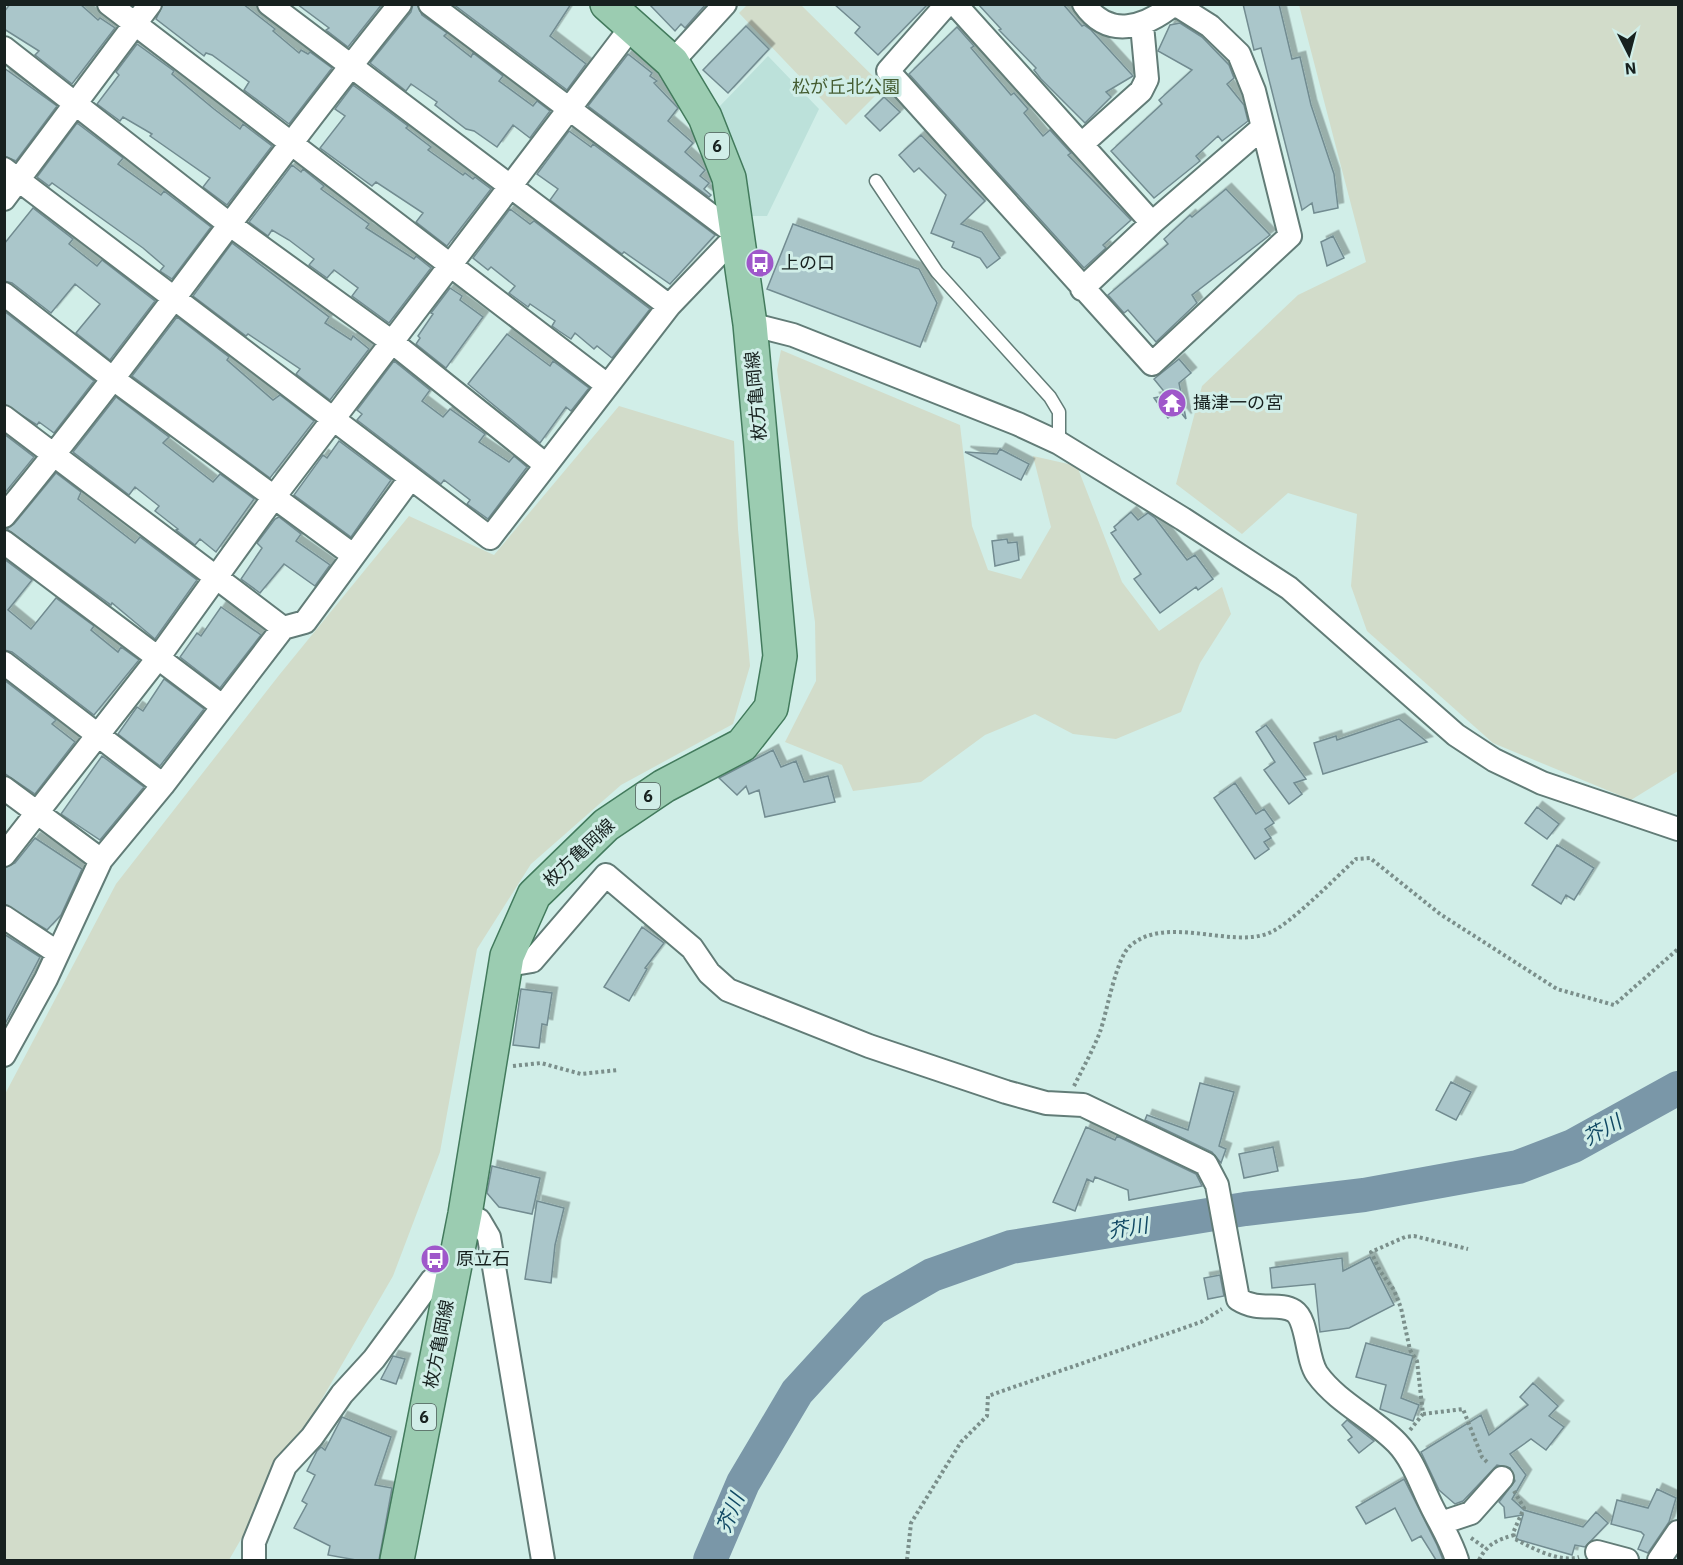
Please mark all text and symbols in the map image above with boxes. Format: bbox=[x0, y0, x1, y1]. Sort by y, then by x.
north arrow bbox=[1599, 24, 1659, 84]
text: N bbox=[1624, 58, 1637, 79]
park label: 松が丘北公園 bbox=[792, 75, 900, 98]
road number: 6 bbox=[705, 133, 729, 159]
bus stop icon: 上の口 bbox=[744, 247, 776, 279]
place label: 上の口 bbox=[781, 251, 835, 274]
street label: 枚方亀岡線 bbox=[740, 350, 771, 442]
temple icon: 攝津一の宮 bbox=[1156, 387, 1188, 419]
place label: 攝津一の宮 bbox=[1193, 391, 1283, 414]
road number: 6 bbox=[636, 783, 660, 809]
street label: 枚方亀岡線 bbox=[538, 814, 619, 892]
water label: 芥川 bbox=[1578, 1107, 1628, 1151]
water label: 芥川 bbox=[1106, 1211, 1152, 1244]
bus stop icon: 原立石 bbox=[419, 1243, 451, 1275]
place label: 原立石 bbox=[456, 1247, 510, 1270]
street label: 枚方亀岡線 bbox=[419, 1298, 458, 1390]
road number: 6 bbox=[412, 1404, 436, 1430]
water label: 芥川 bbox=[709, 1487, 751, 1536]

